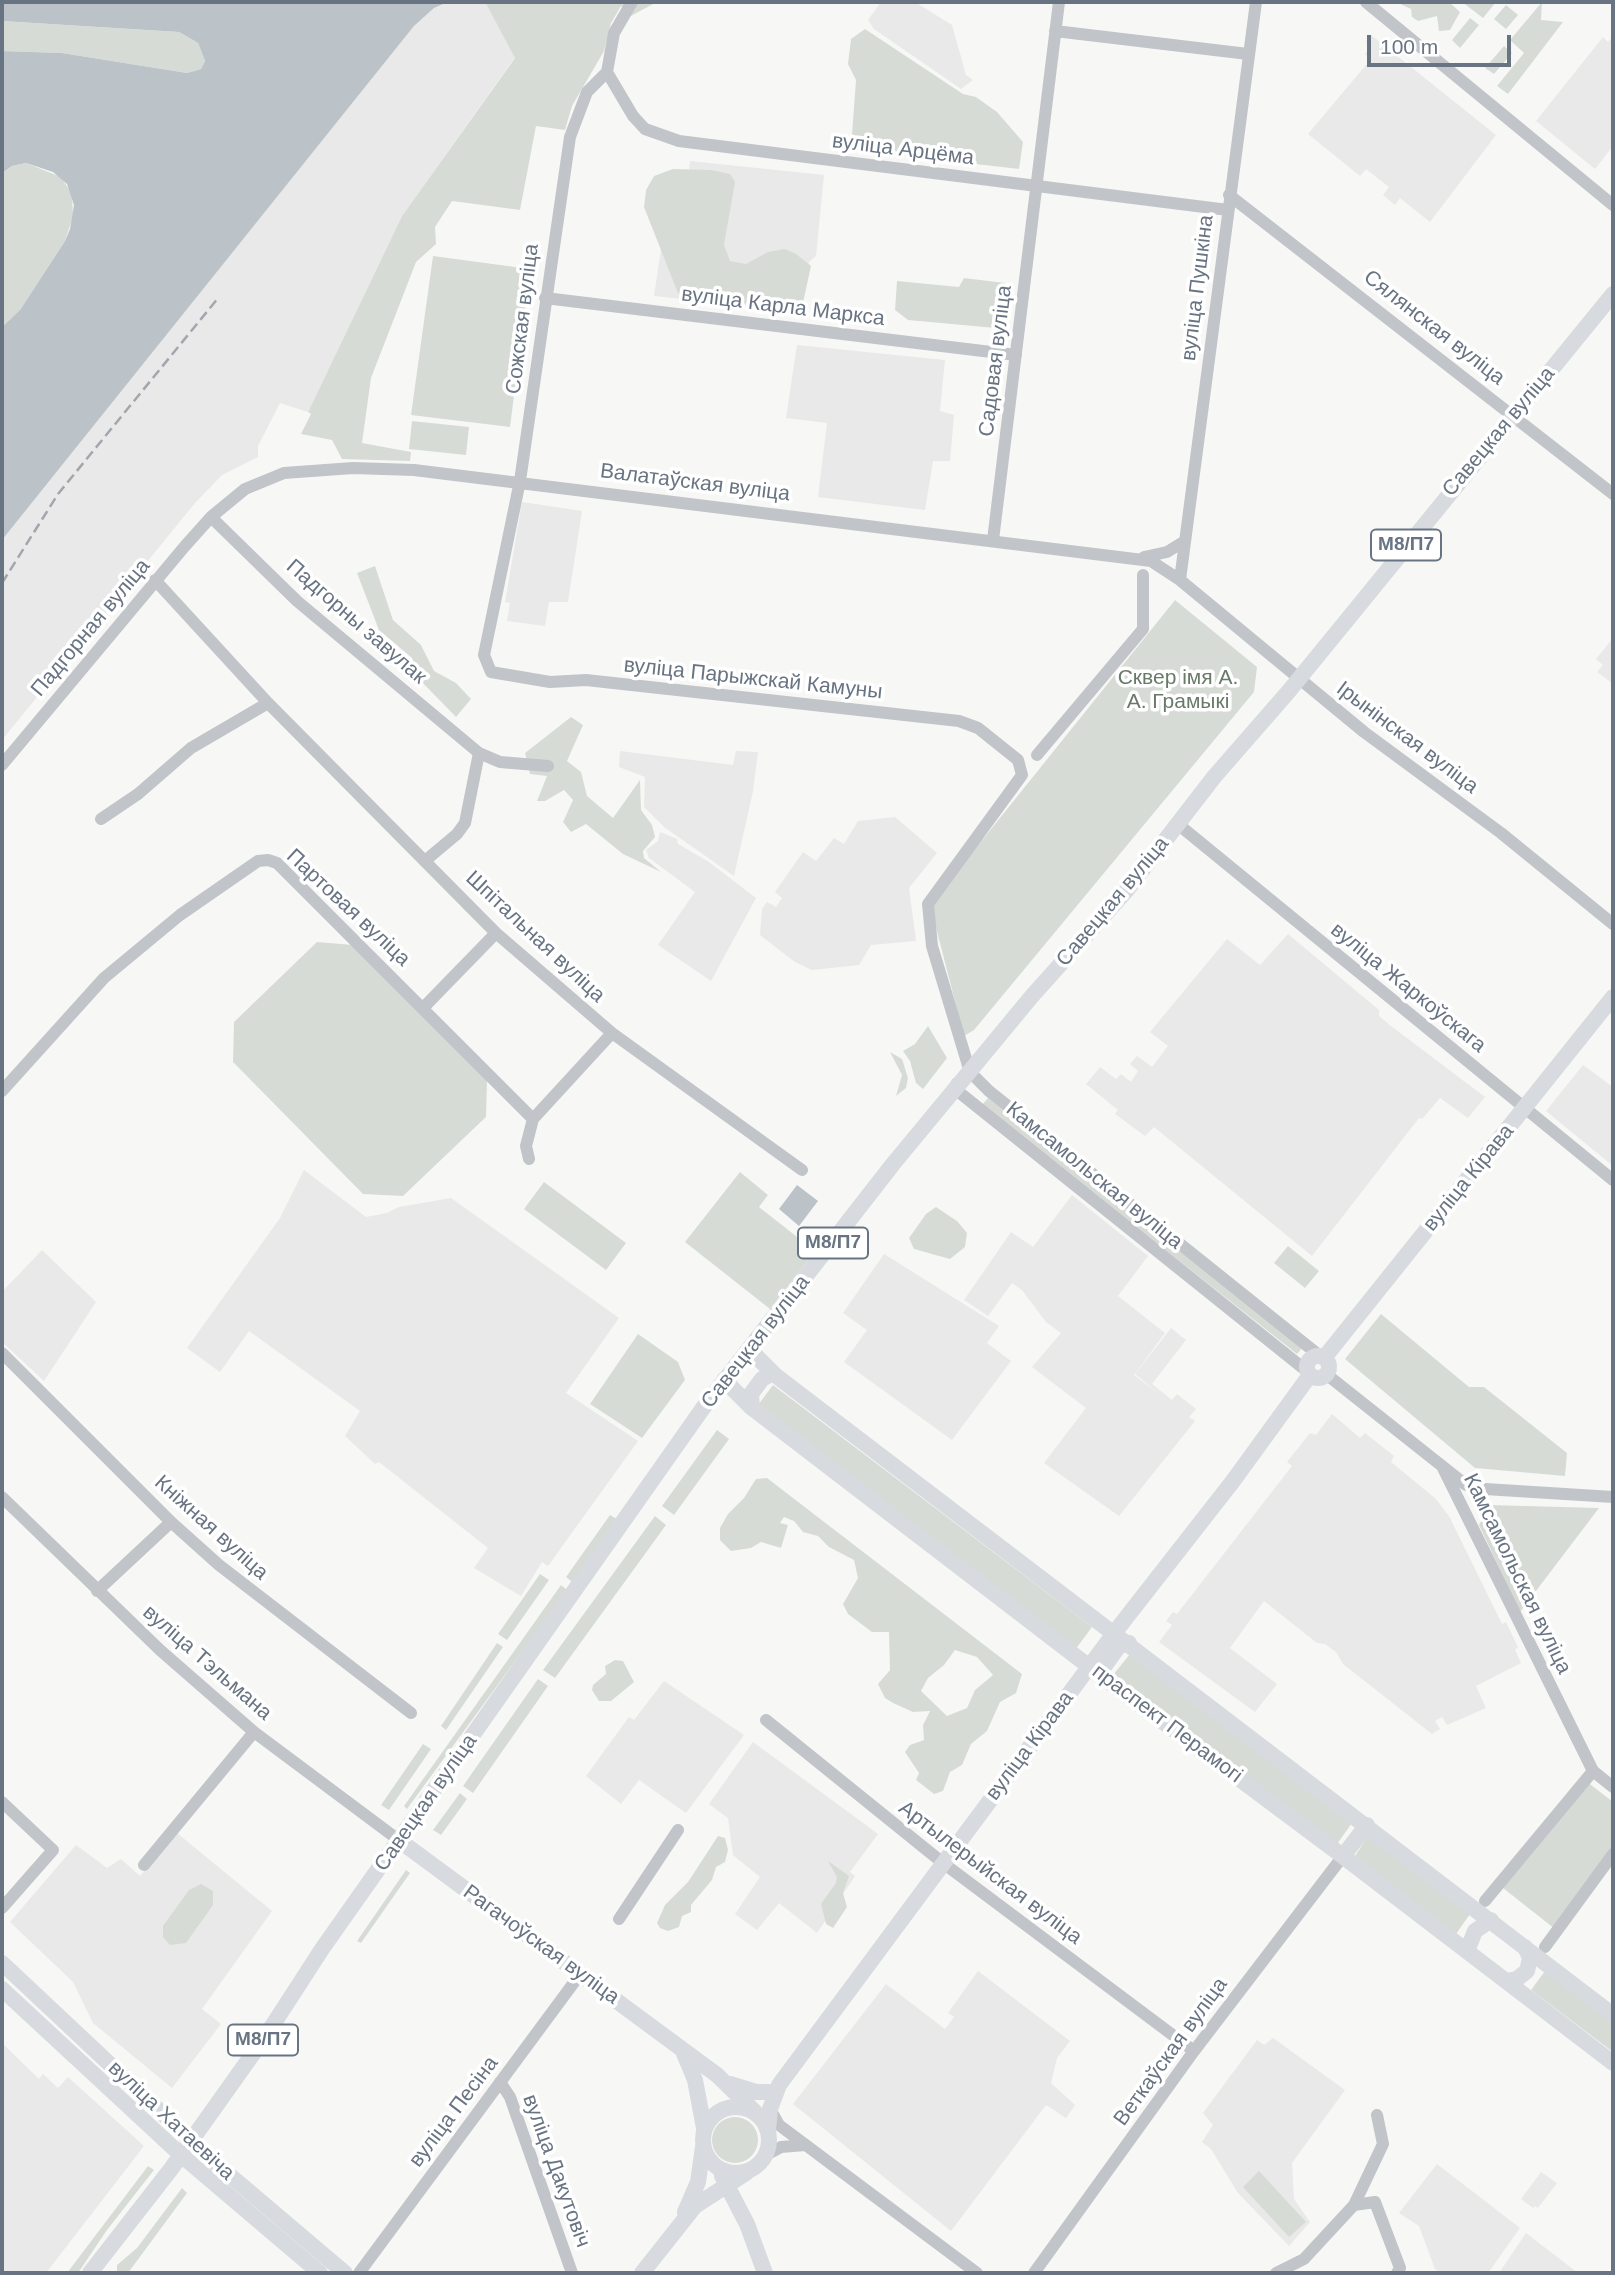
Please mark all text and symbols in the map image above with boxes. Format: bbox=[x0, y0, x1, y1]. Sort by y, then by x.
scale bar bbox=[1370, 21, 1514, 65]
text: 100 m bbox=[1380, 35, 1438, 58]
street label: вуліца Арцёма bbox=[831, 129, 975, 171]
street label: вуліца Пушкіна bbox=[1177, 214, 1219, 362]
street label: Сожская вуліца bbox=[501, 243, 545, 395]
street label: Сялянская вуліца bbox=[1358, 265, 1510, 391]
street label: вуліца Карла Маркса bbox=[680, 282, 886, 332]
street label: Садовая вуліца bbox=[974, 284, 1018, 438]
street label: Савецкая вуліца bbox=[1437, 362, 1561, 502]
street label: Валатаўская вуліца bbox=[599, 459, 791, 507]
road number: М8/П7 bbox=[1371, 530, 1441, 560]
street label: Падгорная вуліца bbox=[26, 554, 156, 702]
street label: Падгорны завулак bbox=[281, 554, 431, 690]
street label: вуліца Парыжскай Камуны bbox=[622, 653, 884, 705]
park label: Сквер імя А. А. Грамыкі bbox=[1118, 665, 1238, 715]
street label: Ірынінская вуліца bbox=[1331, 677, 1483, 799]
street label: Савецкая вуліца bbox=[1051, 832, 1175, 972]
street label: Партовая вуліца bbox=[281, 844, 415, 972]
street label: Шпітальная вуліца bbox=[460, 866, 610, 1008]
street label: вуліца Жаркоўскага bbox=[1325, 918, 1491, 1058]
street label: Камсамольская вуліца bbox=[1001, 1097, 1187, 1255]
street label: вуліца Кірава bbox=[1418, 1120, 1520, 1236]
road number: М8/П7 bbox=[798, 1228, 868, 1259]
street label: Савецкая вуліца bbox=[696, 1271, 816, 1413]
street label: Кніжная вуліца bbox=[149, 1470, 273, 1586]
street label: Камсамольская вуліца bbox=[1458, 1470, 1576, 1678]
street label: вуліца Тэльмана bbox=[137, 1600, 277, 1726]
street label: праспект Перамогі bbox=[1087, 1659, 1247, 1789]
street label: вуліца Кірава bbox=[981, 1686, 1079, 1806]
street label: Савецкая вуліца bbox=[369, 1730, 483, 1876]
street label: Артылерыйская вуліца bbox=[893, 1796, 1087, 1950]
street label: Рагачоўская вуліца bbox=[458, 1880, 624, 2010]
street label: Веткаўская вуліца bbox=[1109, 1973, 1233, 2131]
road number: М8/П7 bbox=[228, 2024, 298, 2056]
street label: вуліца Песіна bbox=[404, 2052, 504, 2172]
street label: вуліца Хатаевіча bbox=[103, 2056, 239, 2186]
street label: вуліца Дакутовіч bbox=[517, 2091, 595, 2251]

